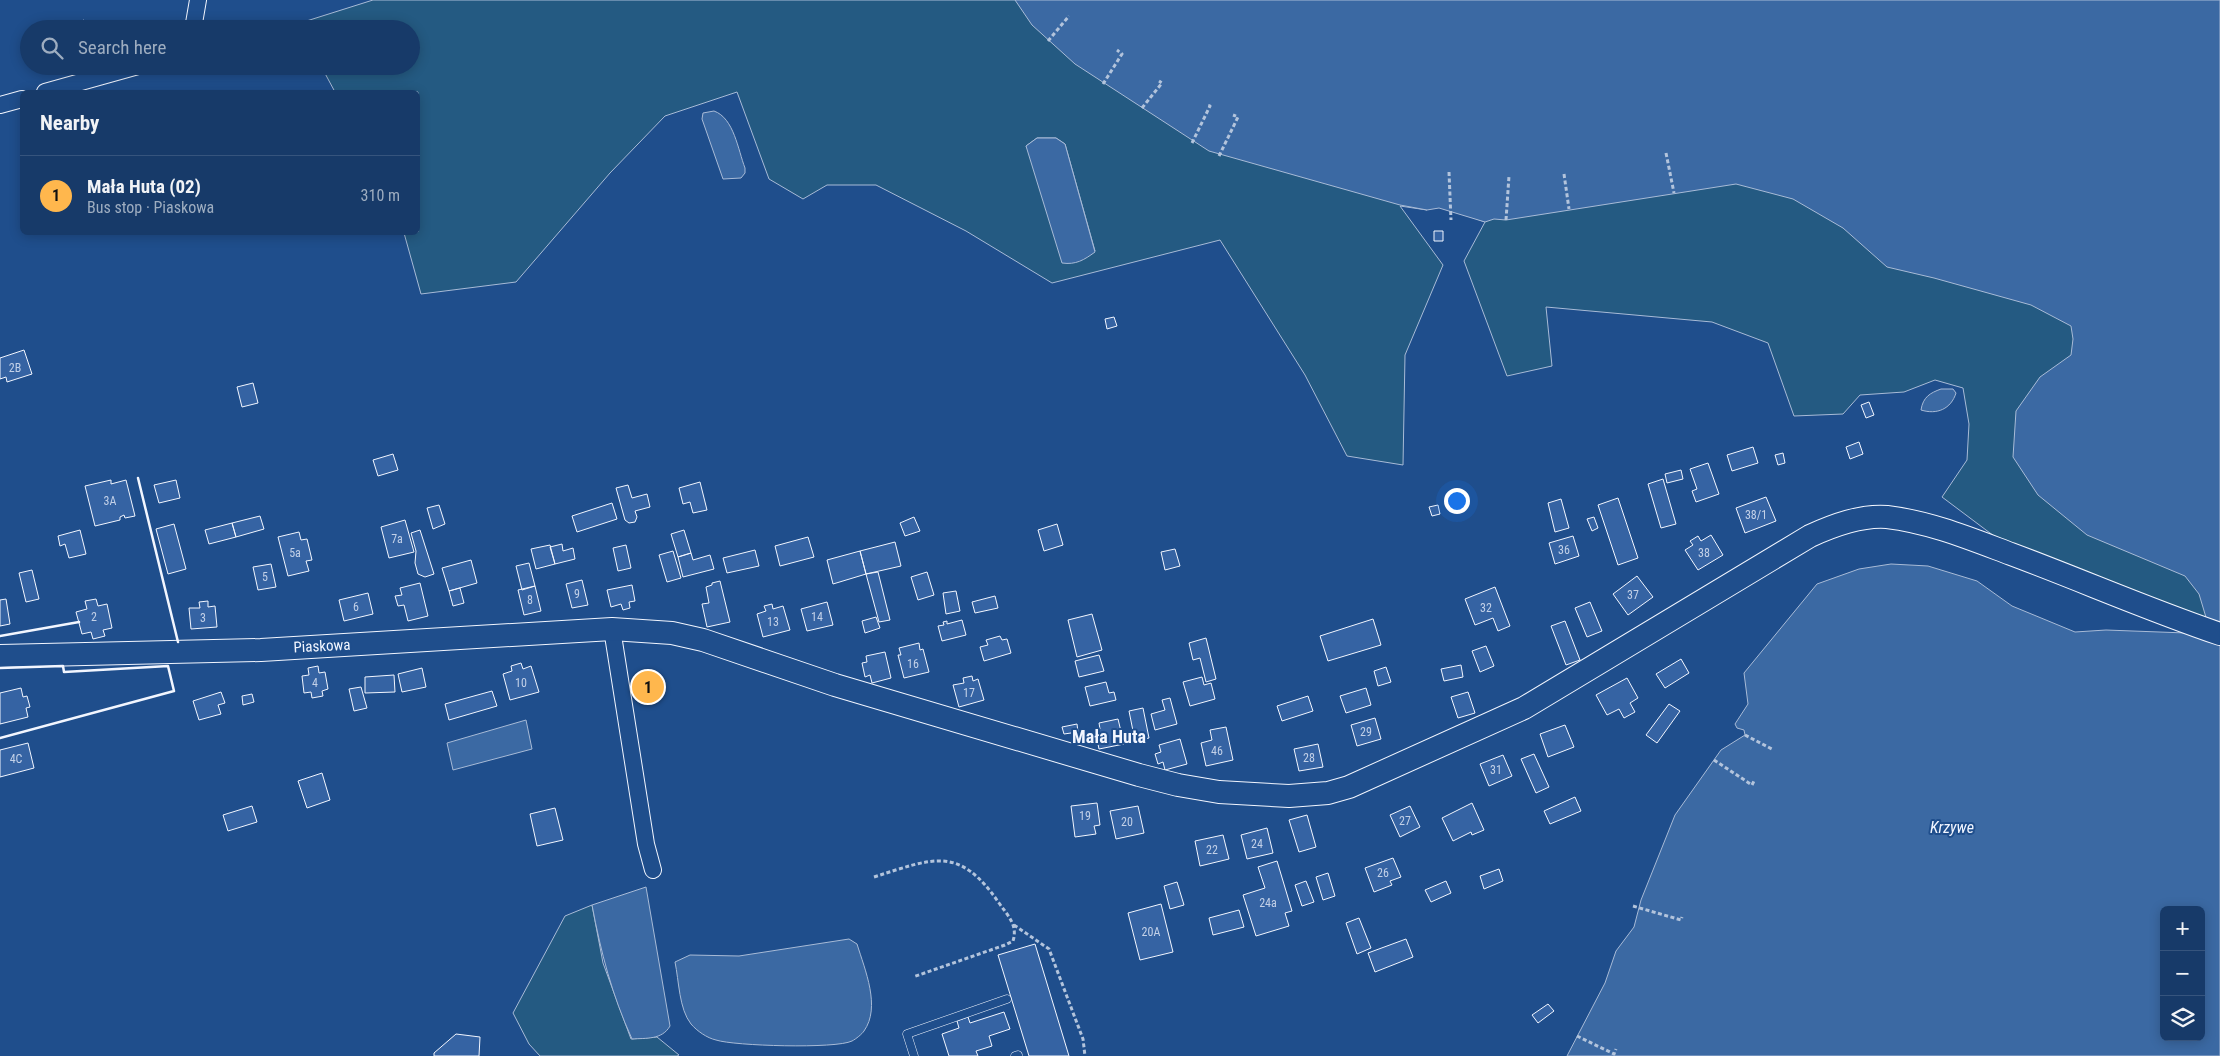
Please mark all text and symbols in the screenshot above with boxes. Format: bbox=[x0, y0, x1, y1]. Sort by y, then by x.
search box bbox=[20, 20, 420, 75]
icon: search bbox=[38, 34, 66, 62]
text: Search here bbox=[78, 36, 166, 59]
text: Nearby bbox=[40, 111, 99, 135]
text: Mała Huta (02) bbox=[87, 175, 201, 198]
text: 1 bbox=[52, 186, 60, 205]
text: 310 m bbox=[361, 186, 400, 205]
text: Bus stop · Piaskowa bbox=[87, 198, 214, 217]
house number: 2B bbox=[9, 361, 21, 375]
your location bbox=[1444, 488, 1470, 514]
house number: 3A bbox=[104, 494, 117, 508]
house number: 38/1 bbox=[1745, 508, 1767, 522]
house number: 7a bbox=[391, 532, 403, 546]
house number: 36 bbox=[1558, 543, 1570, 557]
house number: 5a bbox=[289, 546, 301, 560]
house number: 38 bbox=[1698, 546, 1710, 560]
house number: 5 bbox=[262, 570, 268, 584]
house number: 9 bbox=[574, 587, 580, 601]
house number: 37 bbox=[1627, 588, 1639, 602]
house number: 8 bbox=[527, 593, 533, 607]
house number: 6 bbox=[353, 600, 359, 614]
house number: 32 bbox=[1480, 601, 1492, 615]
house number: 2 bbox=[91, 610, 97, 624]
house number: 14 bbox=[811, 610, 823, 624]
house number: 3 bbox=[200, 611, 206, 625]
house number: 13 bbox=[767, 615, 779, 629]
street label: Piaskowa bbox=[293, 636, 351, 656]
house number: 16 bbox=[907, 657, 919, 671]
pin: 1 bbox=[632, 668, 664, 706]
house number: 4 bbox=[312, 676, 318, 690]
house number: 10 bbox=[515, 676, 527, 690]
house number: 17 bbox=[963, 686, 975, 700]
house number: 29 bbox=[1360, 725, 1372, 739]
district label: Mała Huta bbox=[1072, 726, 1146, 747]
house number: 46 bbox=[1211, 744, 1223, 758]
house number: 28 bbox=[1303, 751, 1315, 765]
house number: 4C bbox=[10, 752, 23, 766]
house number: 31 bbox=[1490, 763, 1502, 777]
house number: 19 bbox=[1079, 809, 1091, 823]
house number: 27 bbox=[1399, 814, 1411, 828]
house number: 20 bbox=[1121, 815, 1133, 829]
water label: Krzywe bbox=[1930, 818, 1974, 837]
house number: 24 bbox=[1251, 837, 1263, 851]
house number: 22 bbox=[1206, 843, 1218, 857]
house number: 26 bbox=[1377, 866, 1389, 880]
house number: 24a bbox=[1259, 896, 1277, 910]
map controls bbox=[2160, 906, 2205, 1041]
button: + bbox=[2160, 906, 2205, 951]
house number: 20A bbox=[1142, 925, 1160, 939]
button: − bbox=[2160, 951, 2205, 996]
button: layers bbox=[2160, 996, 2205, 1041]

